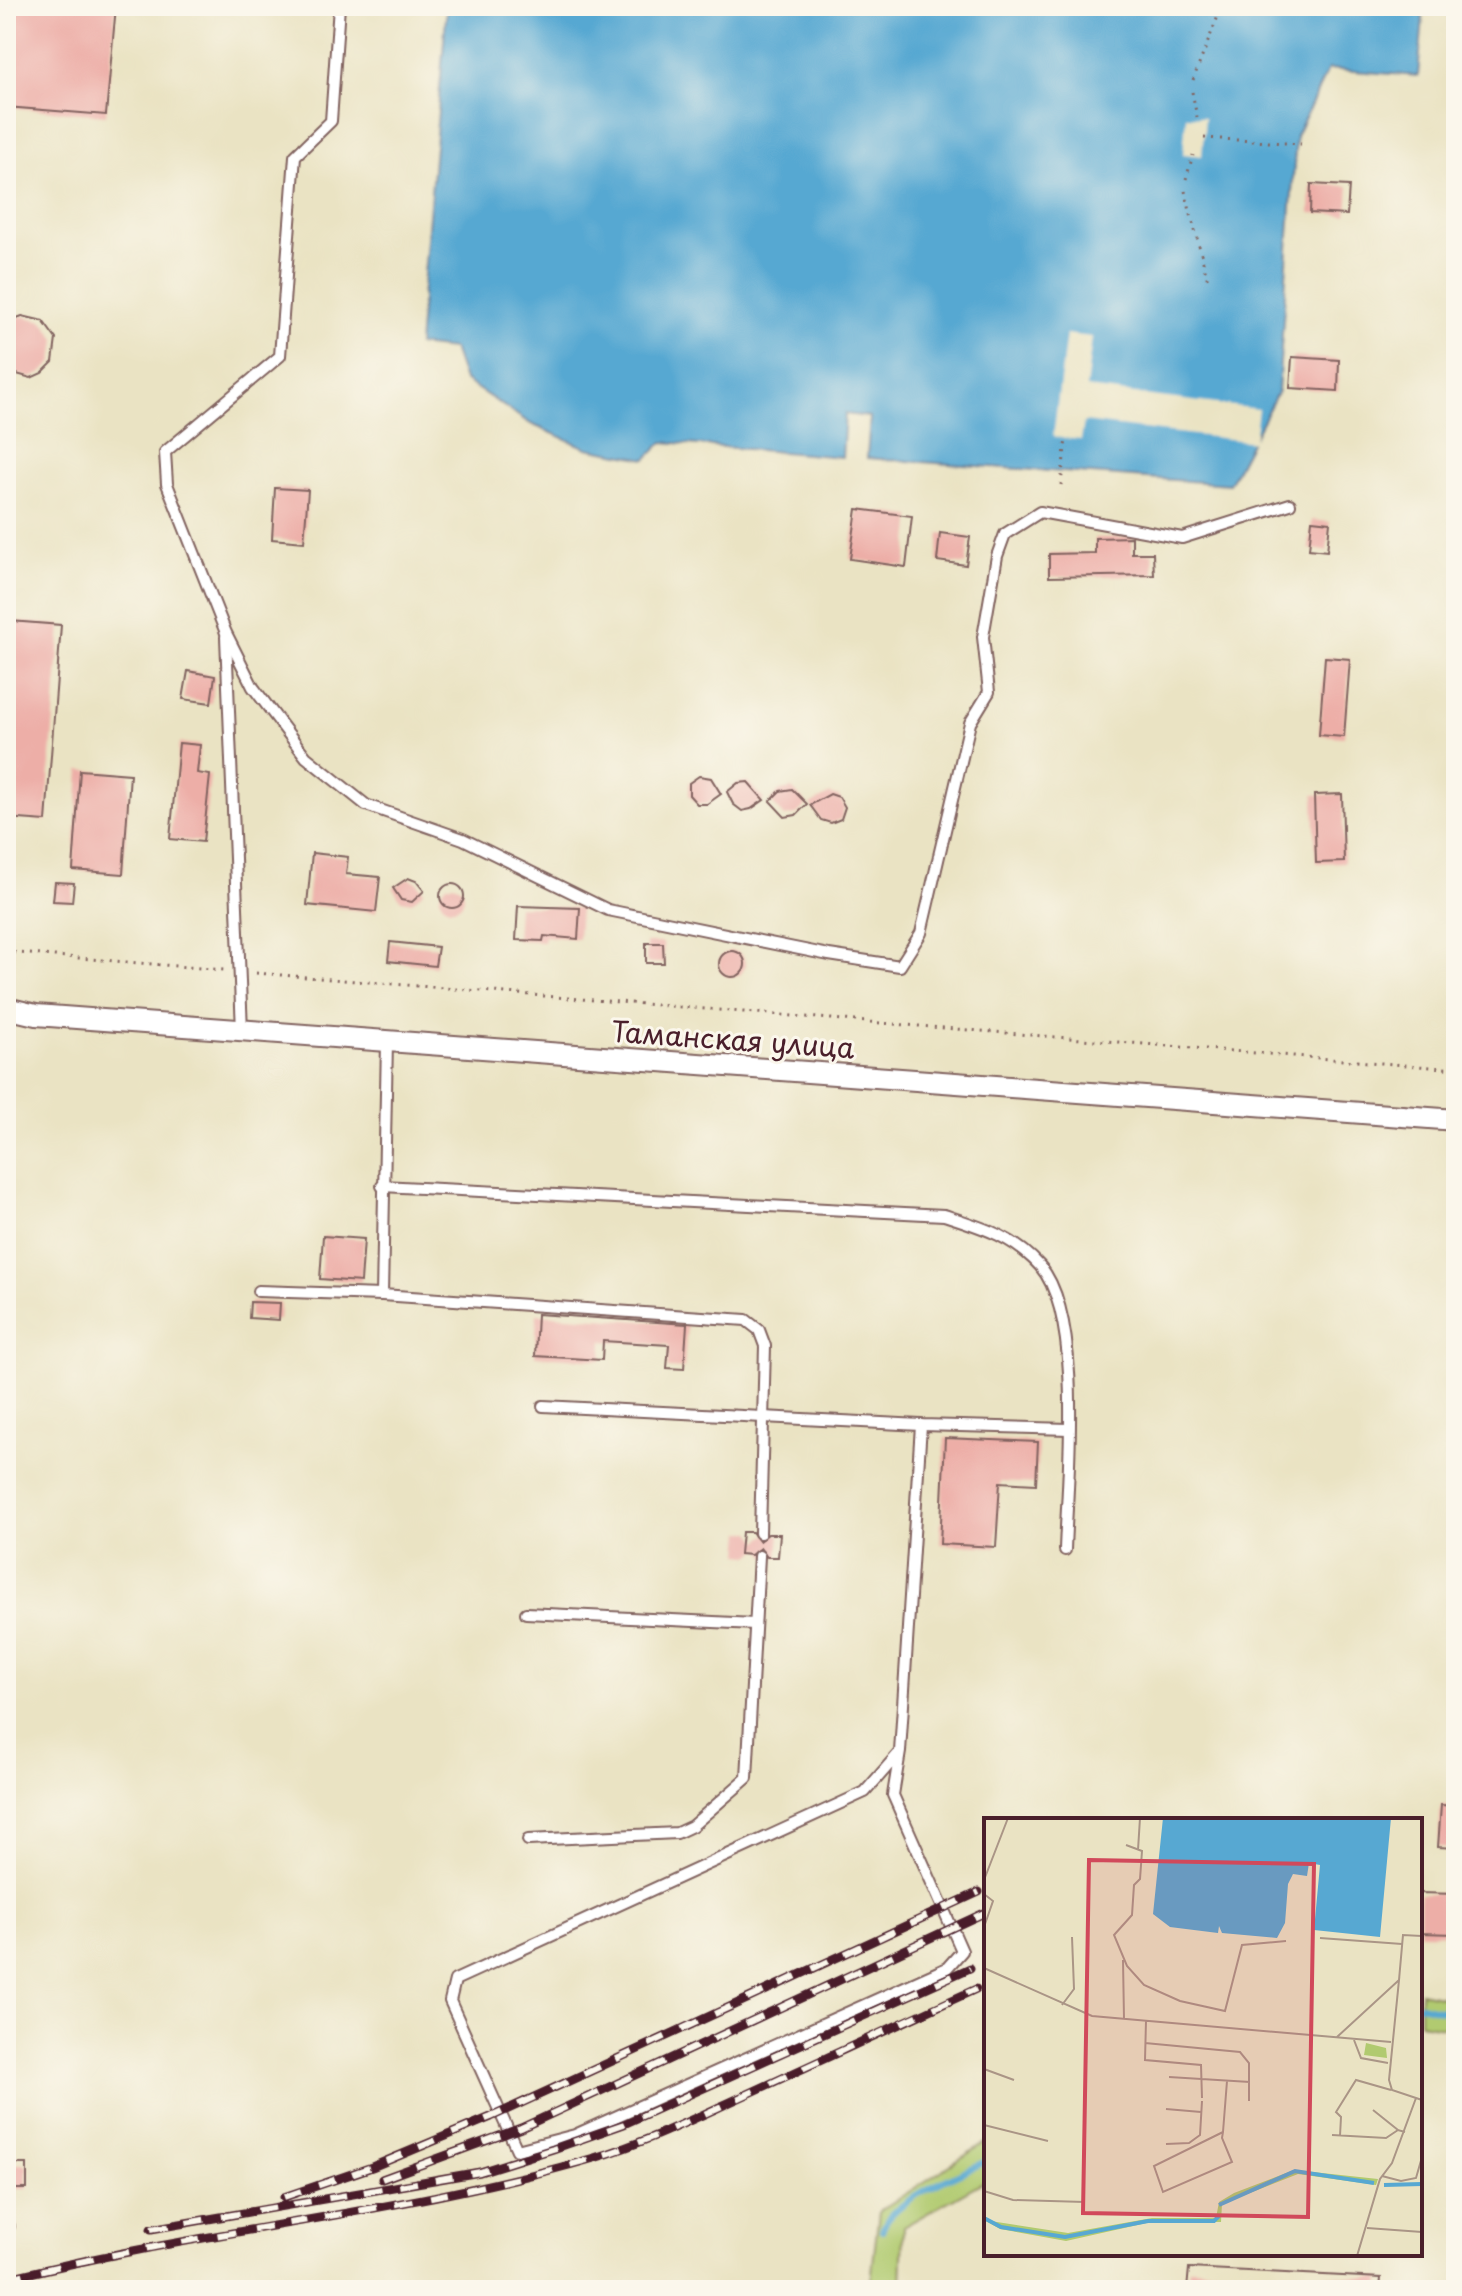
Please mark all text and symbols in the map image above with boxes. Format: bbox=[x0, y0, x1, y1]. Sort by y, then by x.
street label: Таманская улица bbox=[610, 1009, 857, 1068]
inset map bbox=[984, 1818, 1422, 2256]

